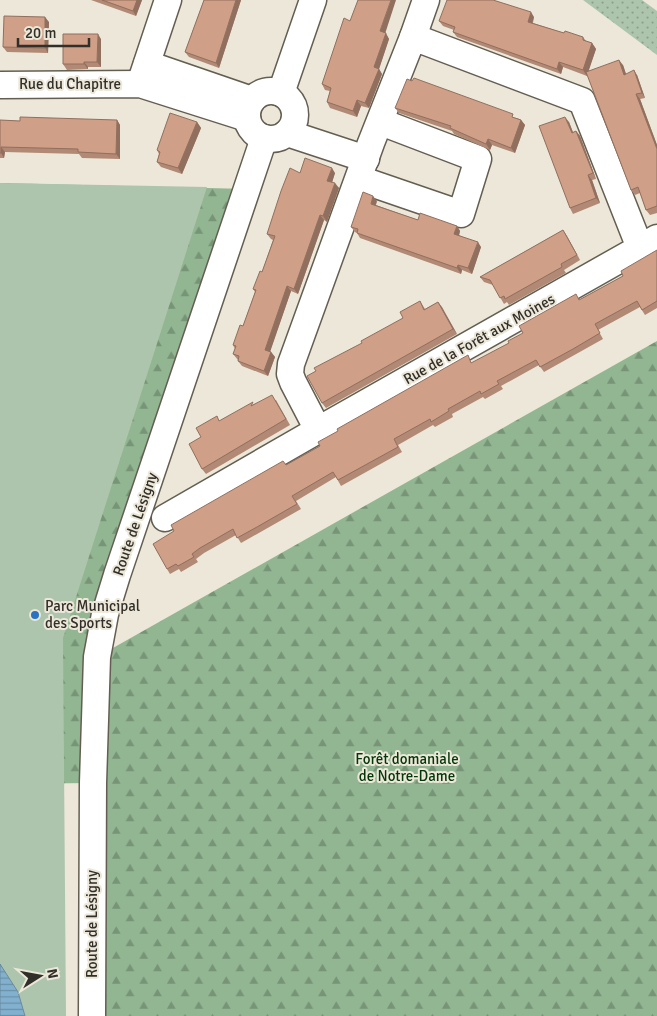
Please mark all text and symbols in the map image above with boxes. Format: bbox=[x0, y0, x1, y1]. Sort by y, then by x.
scale bar bbox=[18, 15, 89, 47]
text: 20 m bbox=[25, 24, 56, 42]
street label: Rue du Chapitre bbox=[19, 75, 121, 93]
street label: Rue de la Forêt aux Moines bbox=[400, 290, 558, 388]
street label: Route de Lésigny bbox=[109, 470, 161, 578]
place label: Parc Municipal des Sports bbox=[45, 597, 140, 632]
marker: Parc Municipal des Sports bbox=[29, 609, 41, 621]
park label: Forêt domaniale de Notre-Dame bbox=[355, 750, 459, 785]
street label: Route de Lésigny bbox=[83, 870, 101, 978]
north arrow bbox=[15, 951, 65, 1001]
text: N bbox=[43, 967, 62, 980]

